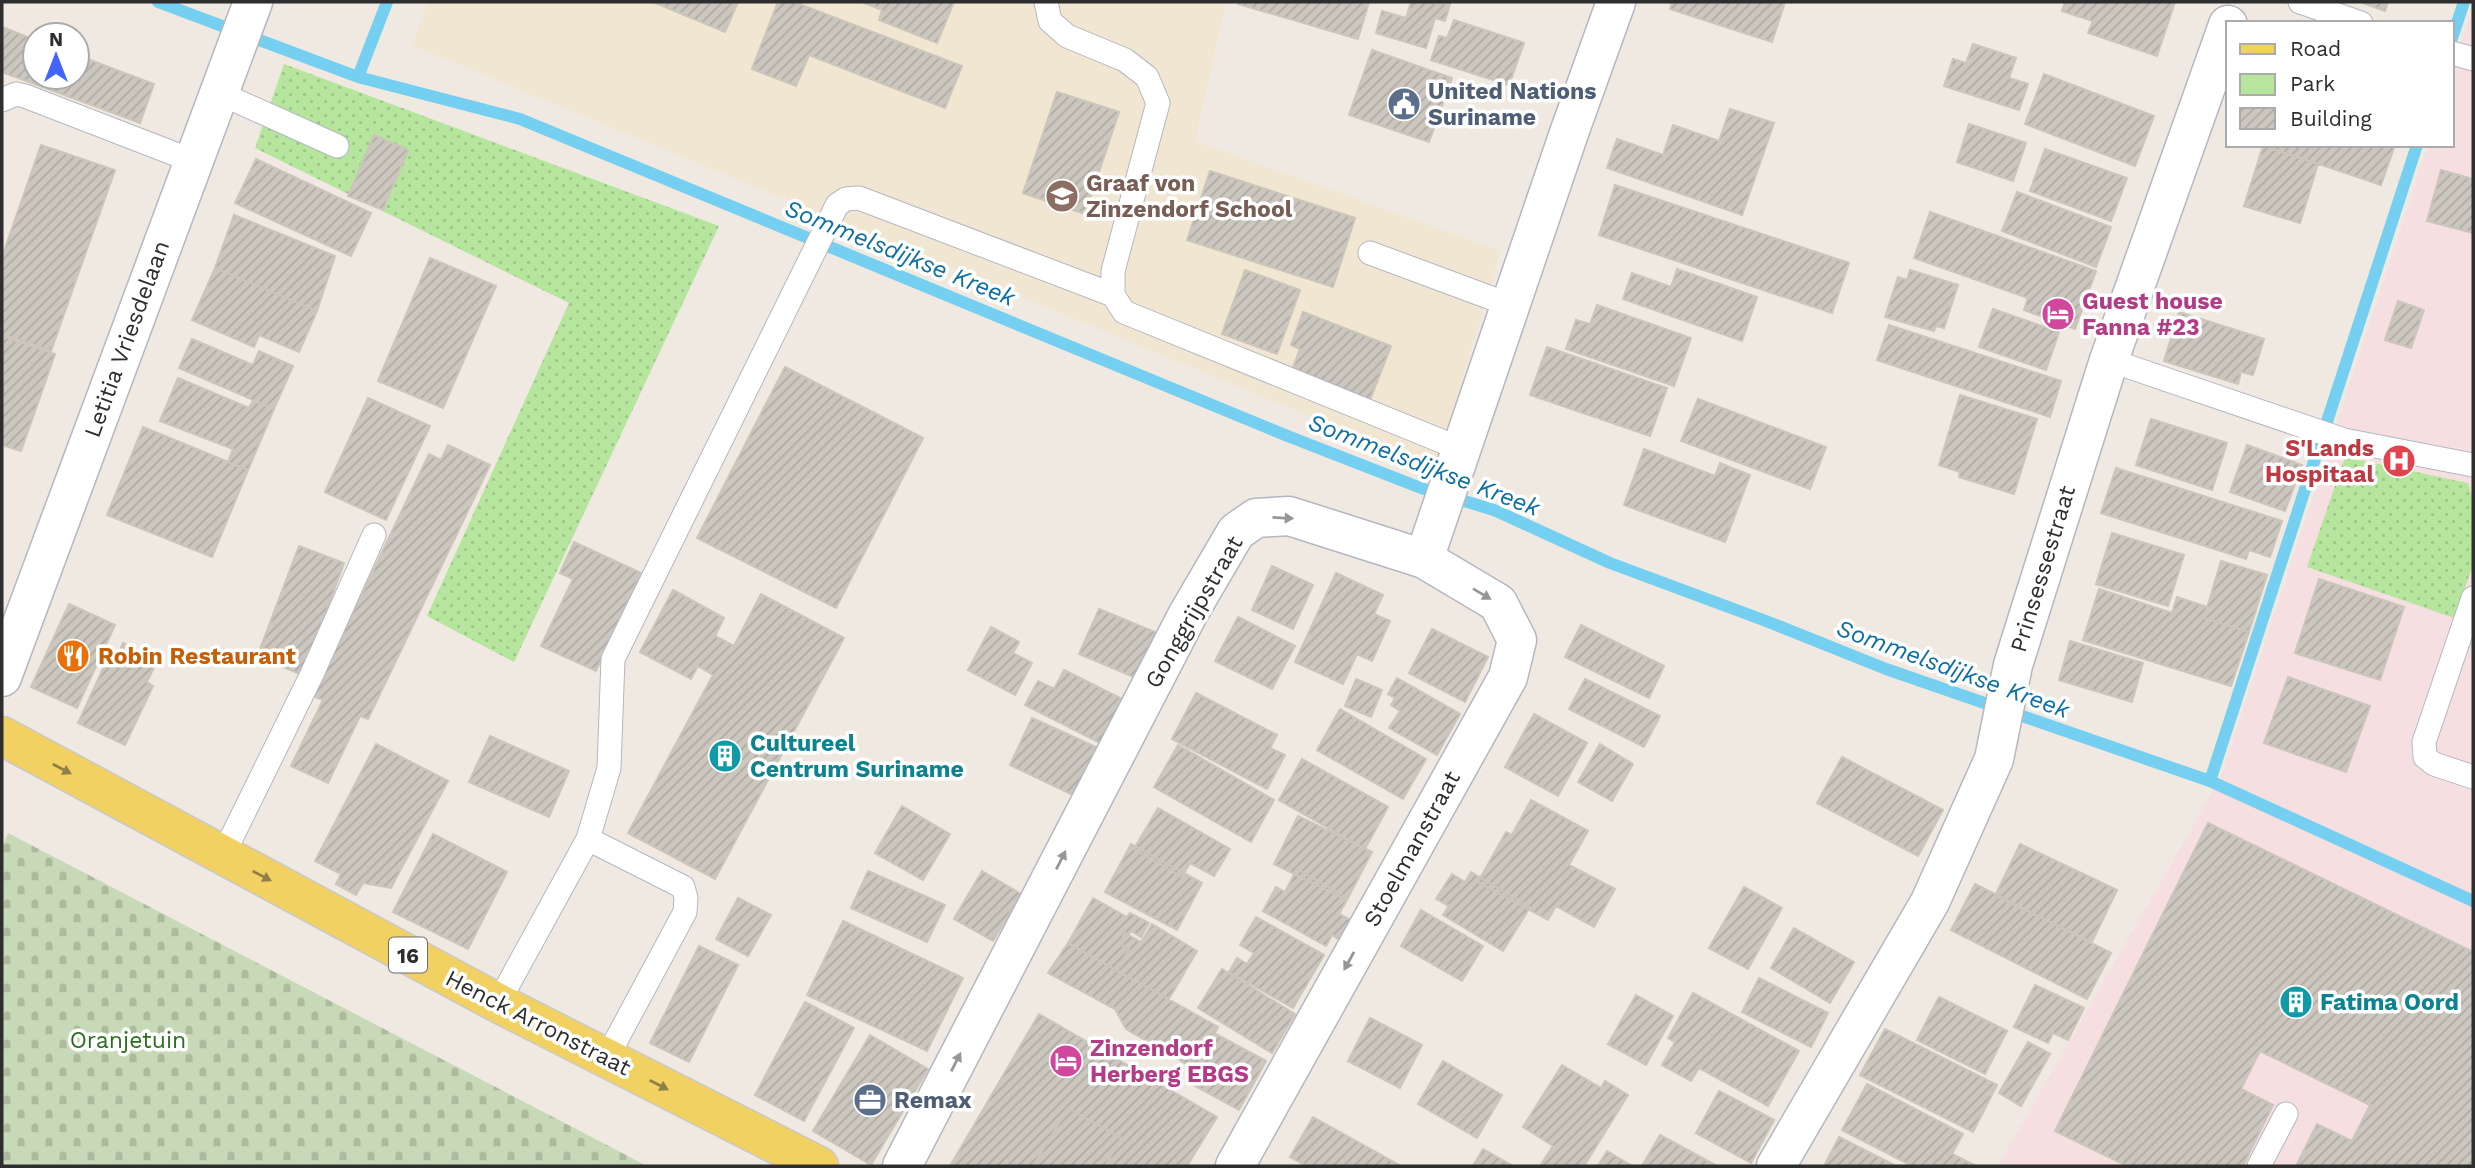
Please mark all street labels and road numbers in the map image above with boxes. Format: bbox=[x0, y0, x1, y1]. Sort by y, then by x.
street label: Letitia Vriesdelaan bbox=[79, 237, 175, 441]
street label: Prinsessestraat bbox=[2005, 482, 2081, 656]
street label: Gonggrijpstraat bbox=[1139, 531, 1249, 693]
street label: Stoelmanstraat bbox=[1358, 766, 1466, 932]
road number: 16 bbox=[389, 937, 427, 972]
street label: Henck Arronstraat bbox=[441, 965, 635, 1082]

